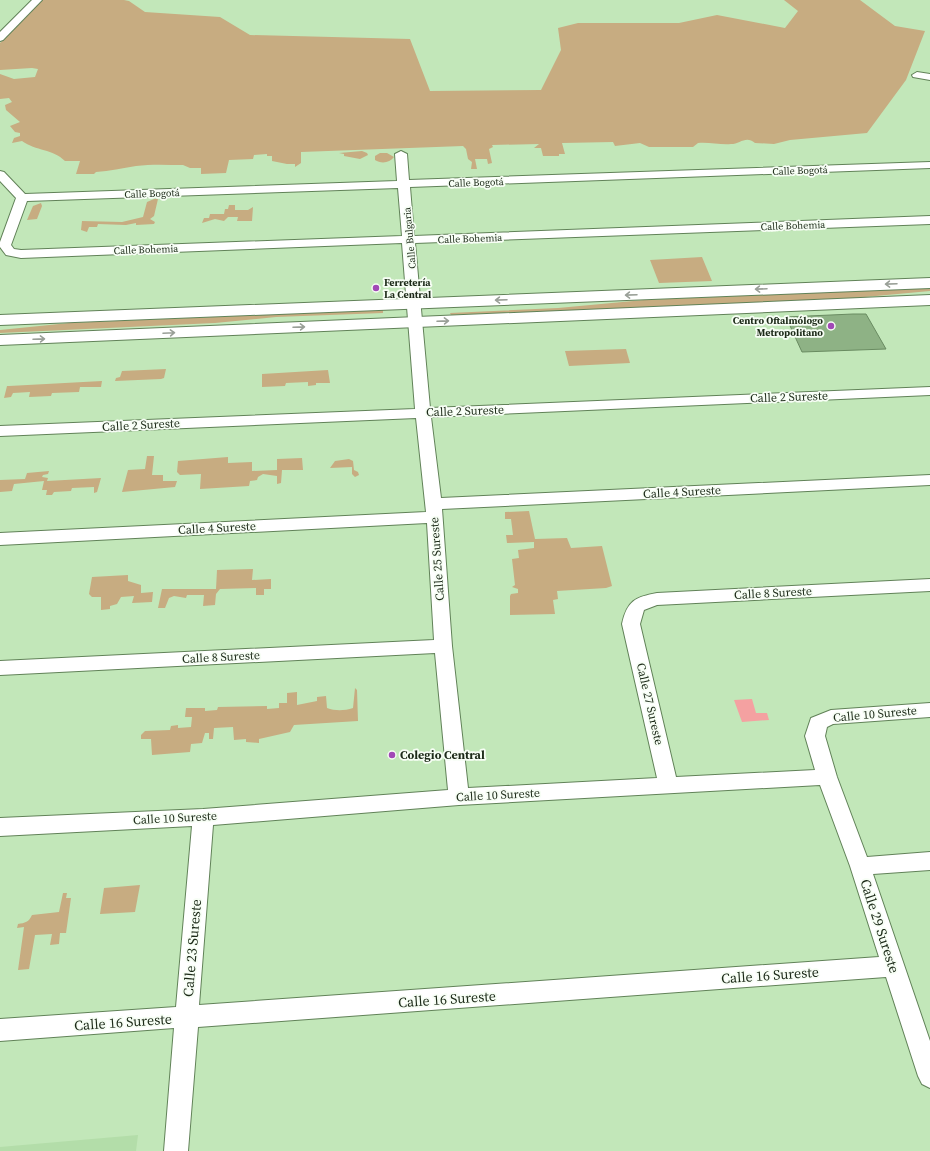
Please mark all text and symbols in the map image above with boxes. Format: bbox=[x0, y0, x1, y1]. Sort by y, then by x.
street label: Calle Bogotá bbox=[772, 163, 829, 178]
street label: Calle Bogotá bbox=[448, 175, 505, 190]
street label: Calle Bogotá bbox=[124, 186, 181, 201]
street label: Calle Bulgaria bbox=[400, 206, 419, 269]
street label: Calle Bohemia bbox=[760, 218, 826, 233]
street label: Calle Bohemia bbox=[437, 231, 503, 246]
street label: Calle Bohemia bbox=[113, 242, 179, 257]
place label: Ferretería La Central bbox=[384, 276, 431, 301]
one-way arrow bbox=[885, 280, 898, 288]
marker: Ferretería La Central bbox=[371, 283, 381, 293]
one-way arrow bbox=[755, 286, 768, 293]
one-way arrow bbox=[625, 291, 638, 298]
one-way arrow bbox=[495, 296, 508, 304]
place label: Centro Oftalmólogo Metropolitano bbox=[733, 314, 823, 339]
one-way arrow bbox=[436, 317, 449, 324]
marker: Centro Oftalmólogo Metropolitano bbox=[826, 321, 836, 331]
one-way arrow bbox=[292, 323, 305, 331]
one-way arrow bbox=[162, 329, 175, 337]
one-way arrow bbox=[32, 335, 45, 342]
street label: Calle 2 Sureste bbox=[750, 388, 828, 406]
street label: Calle 2 Sureste bbox=[426, 402, 504, 420]
street label: Calle 2 Sureste bbox=[102, 415, 180, 435]
street label: Calle 4 Sureste bbox=[643, 482, 721, 502]
street label: Calle 25 Sureste bbox=[426, 517, 448, 601]
street label: Calle 4 Sureste bbox=[178, 518, 256, 538]
street label: Calle 8 Sureste bbox=[734, 583, 812, 603]
street label: Calle 8 Sureste bbox=[182, 647, 260, 667]
street label: Calle 27 Sureste bbox=[633, 661, 667, 747]
street label: Calle 10 Sureste bbox=[833, 702, 917, 726]
place label: Colegio Central bbox=[400, 747, 485, 763]
marker: Colegio Central bbox=[387, 750, 397, 760]
street label: Calle 10 Sureste bbox=[456, 785, 540, 805]
street label: Calle 10 Sureste bbox=[133, 808, 217, 828]
street label: Calle 29 Sureste bbox=[855, 876, 905, 976]
street label: Calle 23 Sureste bbox=[178, 898, 206, 998]
street label: Calle 16 Sureste bbox=[720, 962, 820, 988]
street label: Calle 16 Sureste bbox=[397, 986, 497, 1012]
street label: Calle 16 Sureste bbox=[73, 1009, 173, 1035]

